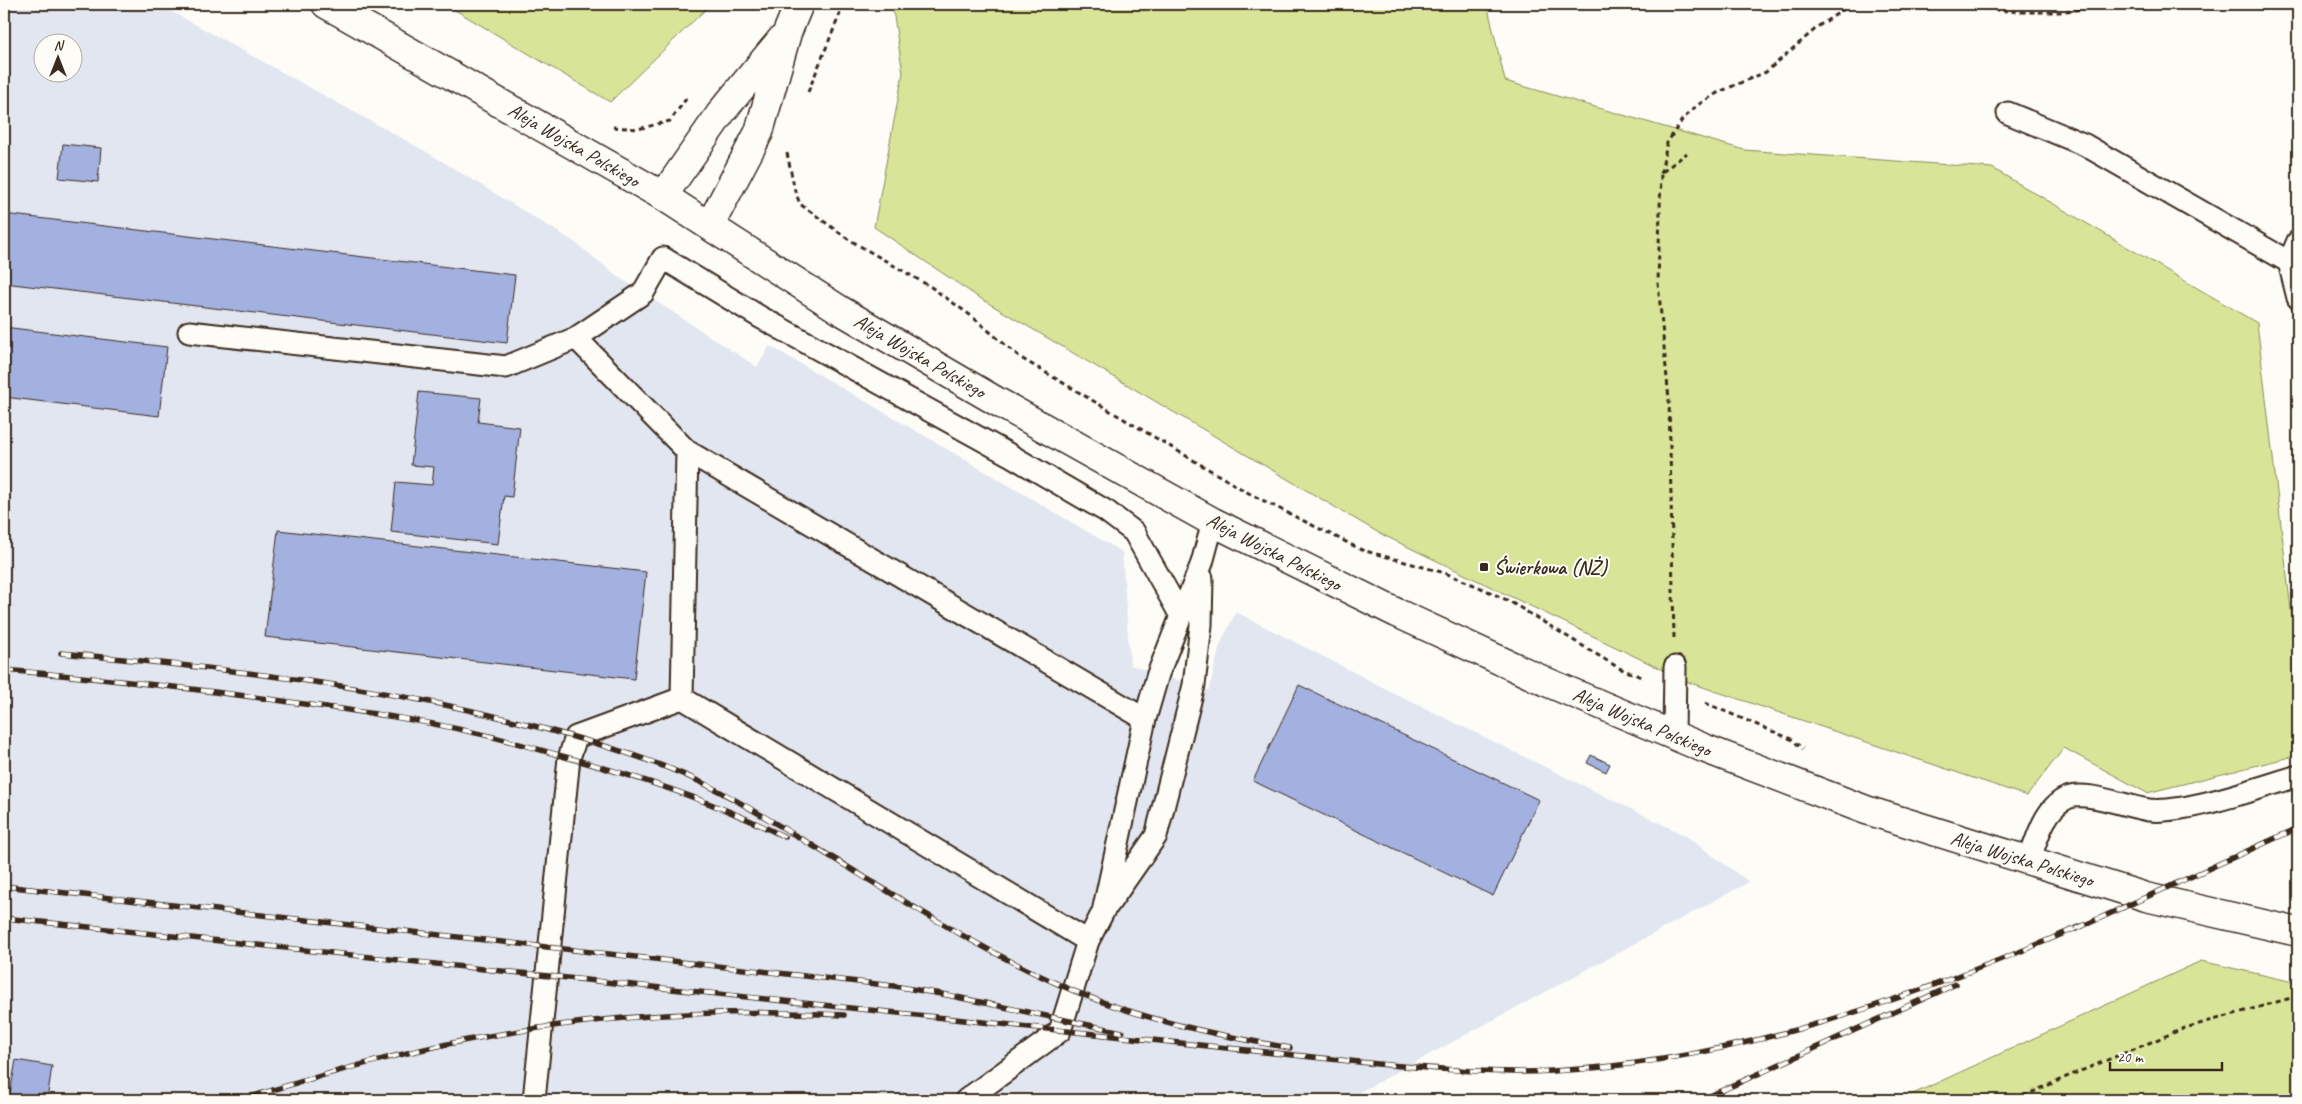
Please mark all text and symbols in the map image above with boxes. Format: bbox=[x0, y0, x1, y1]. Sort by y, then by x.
north arrow bbox=[32, 32, 82, 82]
text: N bbox=[54, 37, 65, 54]
street label: Aleja Wojska Polskiego bbox=[504, 97, 646, 194]
street label: Aleja Wojska Polskiego bbox=[850, 308, 992, 405]
street label: Aleja Wojska Polskiego bbox=[1203, 507, 1347, 598]
place label: Świerkowa (NŻ) bbox=[1494, 555, 1608, 580]
marker: Świerkowa (NŻ) bbox=[1478, 561, 1490, 573]
street label: Aleja Wojska Polskiego bbox=[1569, 682, 1717, 763]
street label: Aleja Wojska Polskiego bbox=[1948, 825, 2098, 893]
scale bar bbox=[2110, 1039, 2222, 1071]
text: 20 m bbox=[2117, 1048, 2144, 1067]

